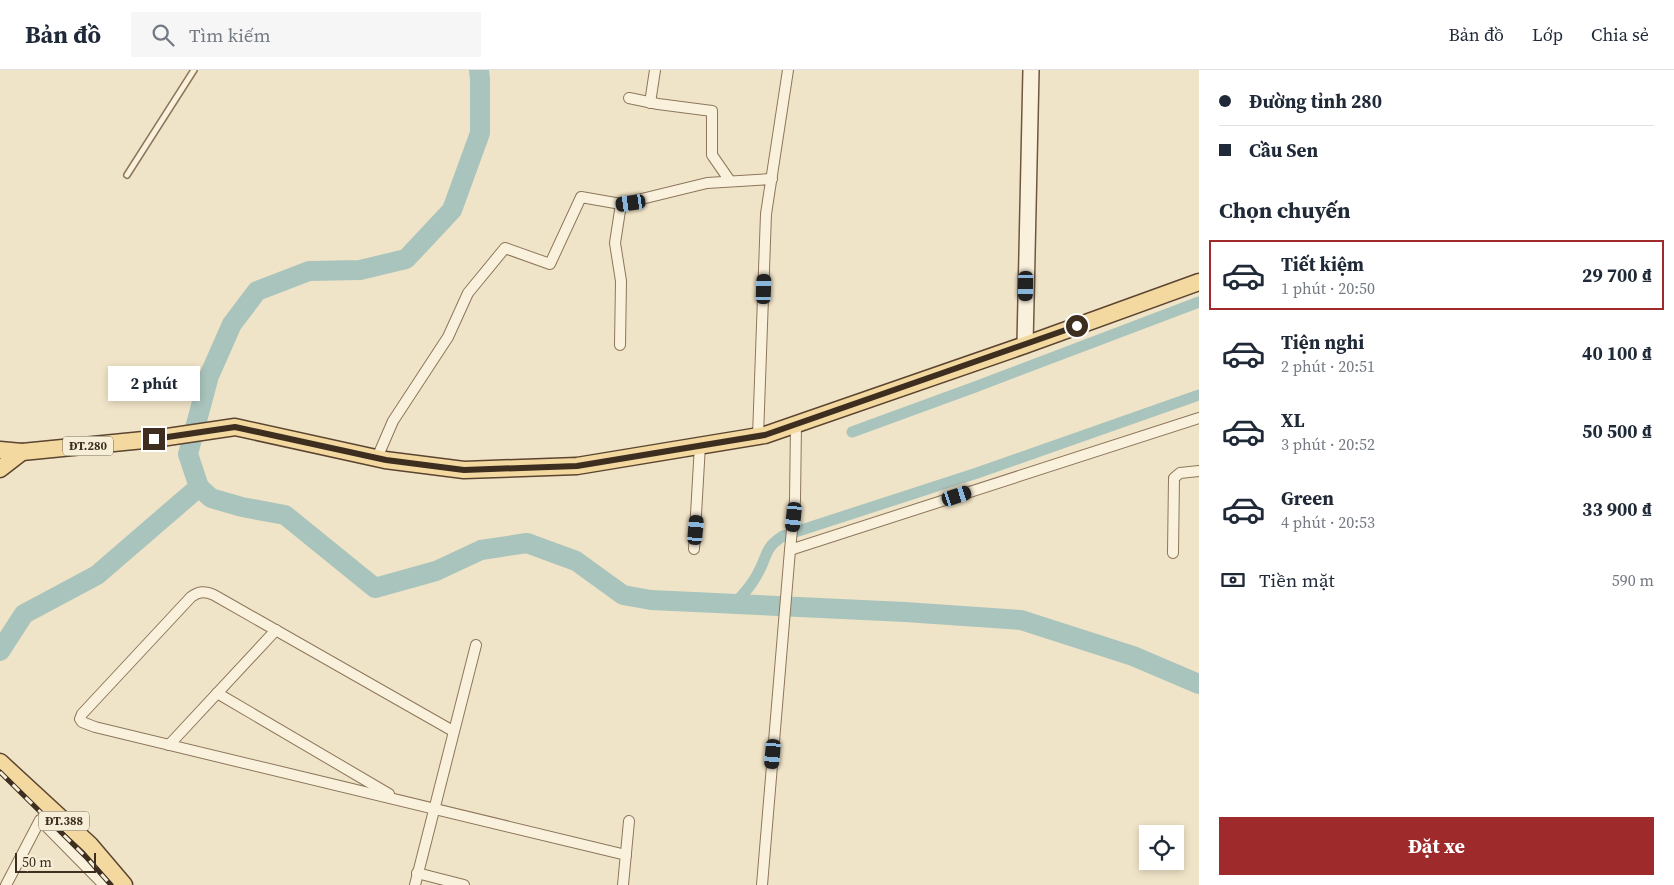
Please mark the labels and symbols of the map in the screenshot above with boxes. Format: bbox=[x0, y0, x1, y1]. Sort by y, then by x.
car bbox=[615, 193, 646, 213]
car bbox=[1018, 271, 1033, 301]
car bbox=[755, 274, 772, 304]
route start bbox=[1066, 315, 1088, 337]
callout: 2 phút bbox=[108, 366, 200, 402]
route end bbox=[143, 428, 165, 450]
road number: ĐT.280 bbox=[63, 436, 113, 456]
car bbox=[940, 484, 973, 508]
car bbox=[784, 501, 803, 533]
car bbox=[687, 514, 704, 546]
car bbox=[764, 738, 781, 770]
road number: ĐT.388 bbox=[39, 811, 89, 830]
scale bar bbox=[15, 850, 96, 873]

